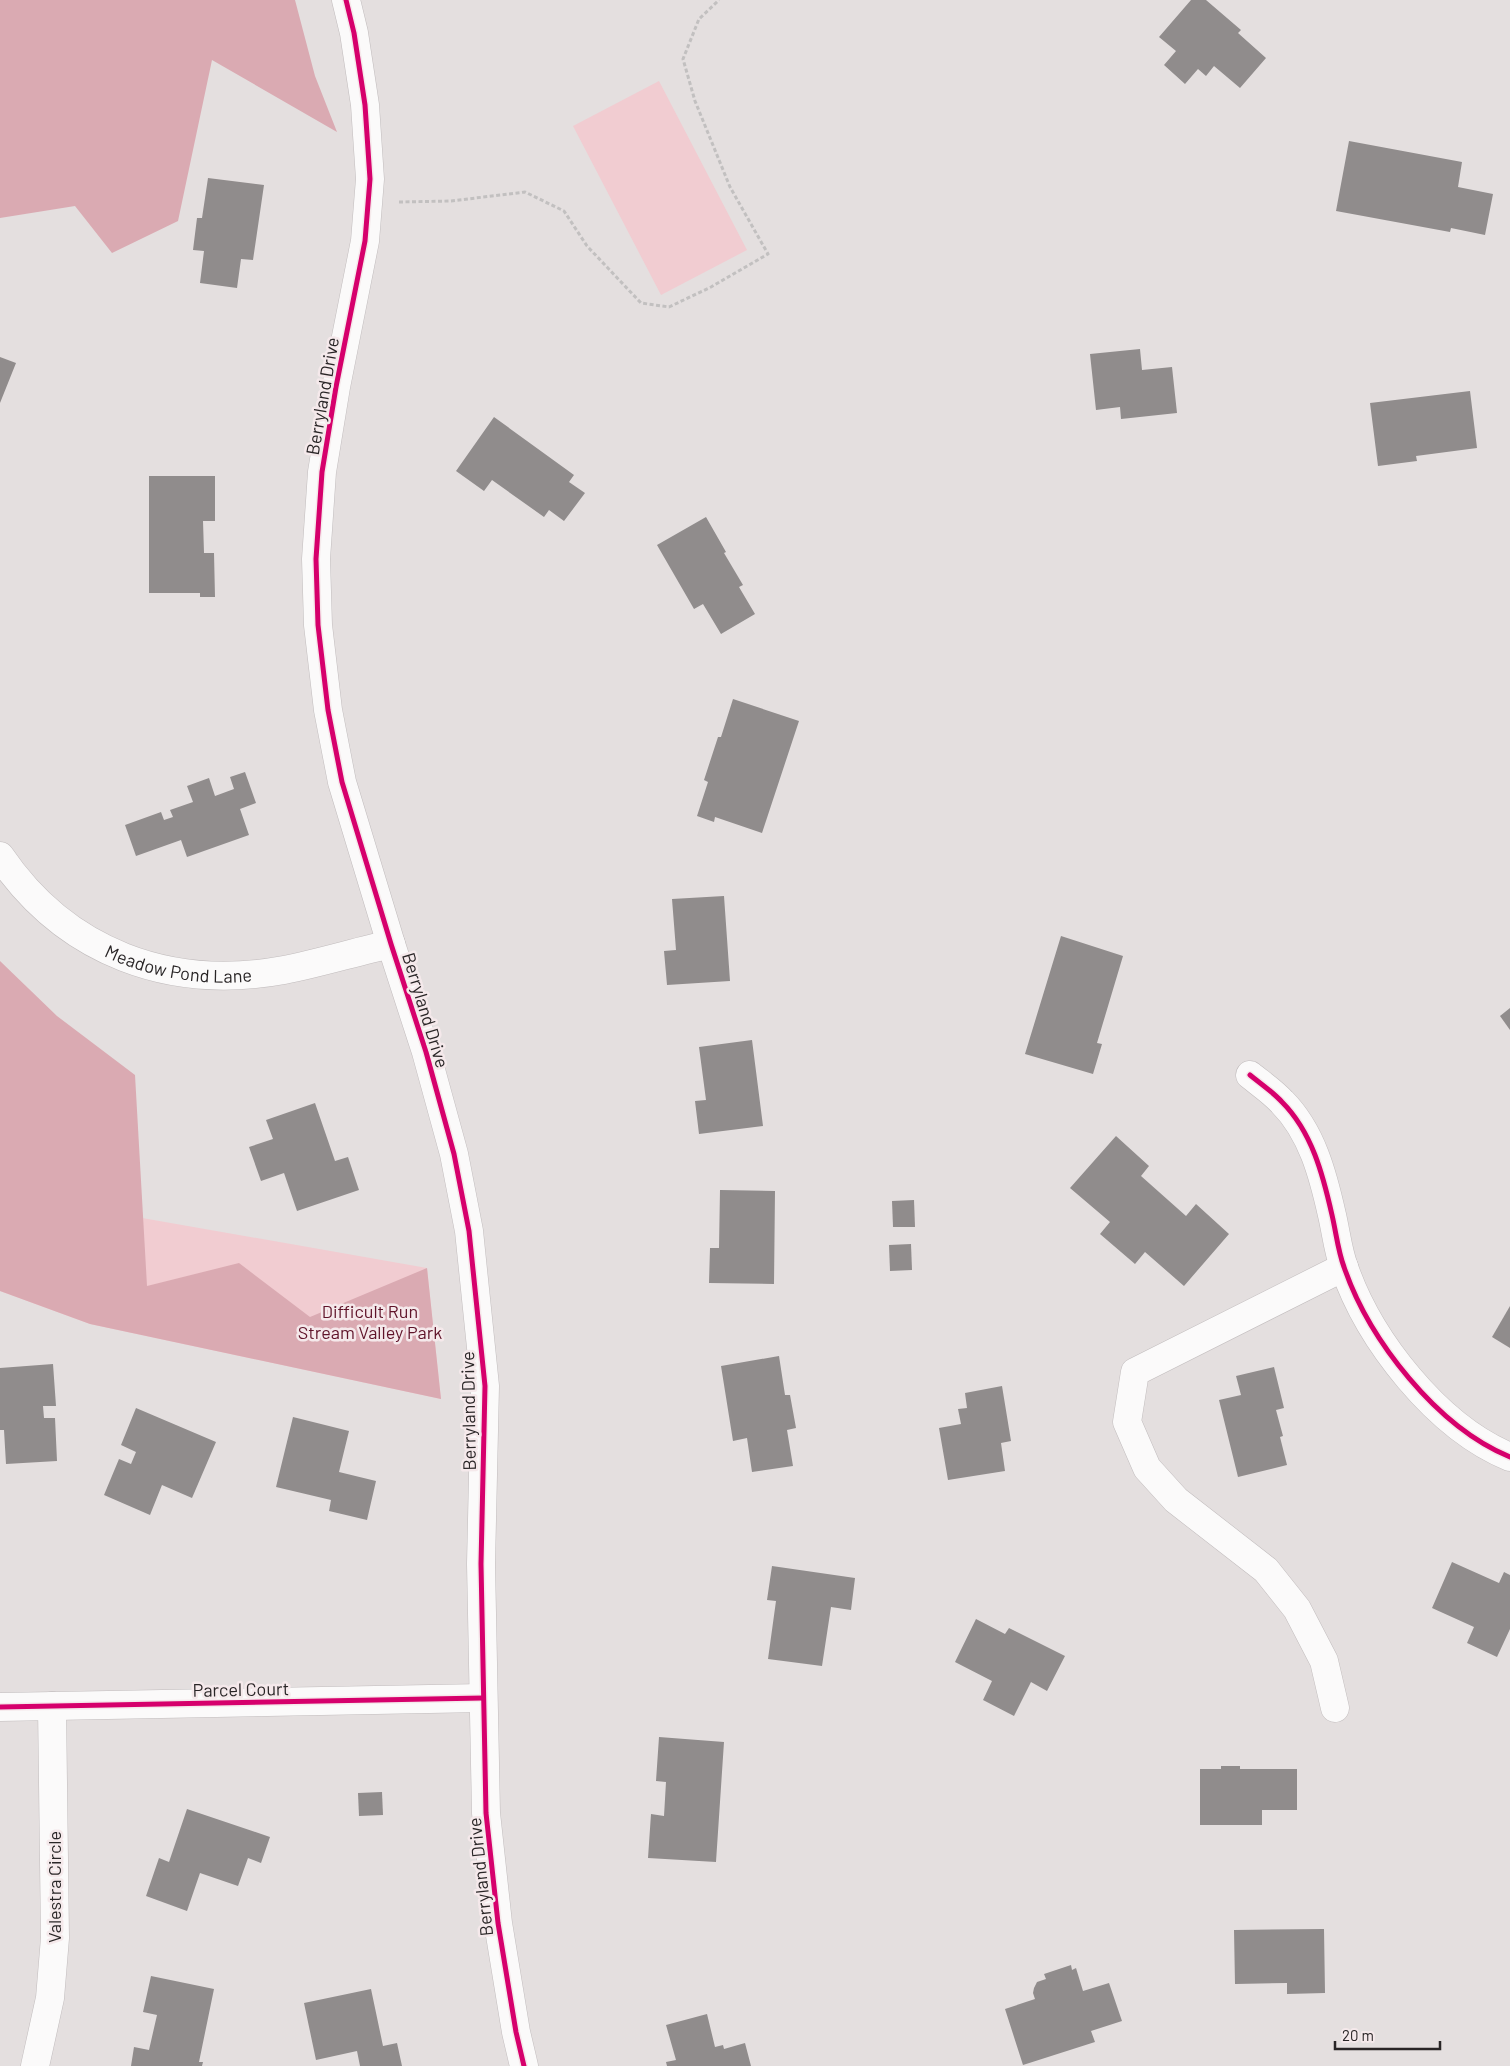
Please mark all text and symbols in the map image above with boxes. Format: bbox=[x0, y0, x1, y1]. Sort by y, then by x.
street label: Berryland Drive bbox=[301, 335, 343, 457]
street label: Meadow Pond Lane bbox=[102, 940, 253, 987]
street label: Berryland Drive bbox=[398, 950, 454, 1070]
park label: Difficult Run Stream Valley Park bbox=[298, 1300, 442, 1343]
street label: Berryland Drive bbox=[456, 1351, 480, 1471]
street label: Parcel Court bbox=[193, 1677, 289, 1701]
street label: Berryland Drive bbox=[463, 1817, 497, 1937]
street label: Valestra Circle bbox=[43, 1831, 65, 1943]
scale bar bbox=[1335, 2018, 1440, 2050]
text: 20 m bbox=[1342, 2026, 1374, 2044]

